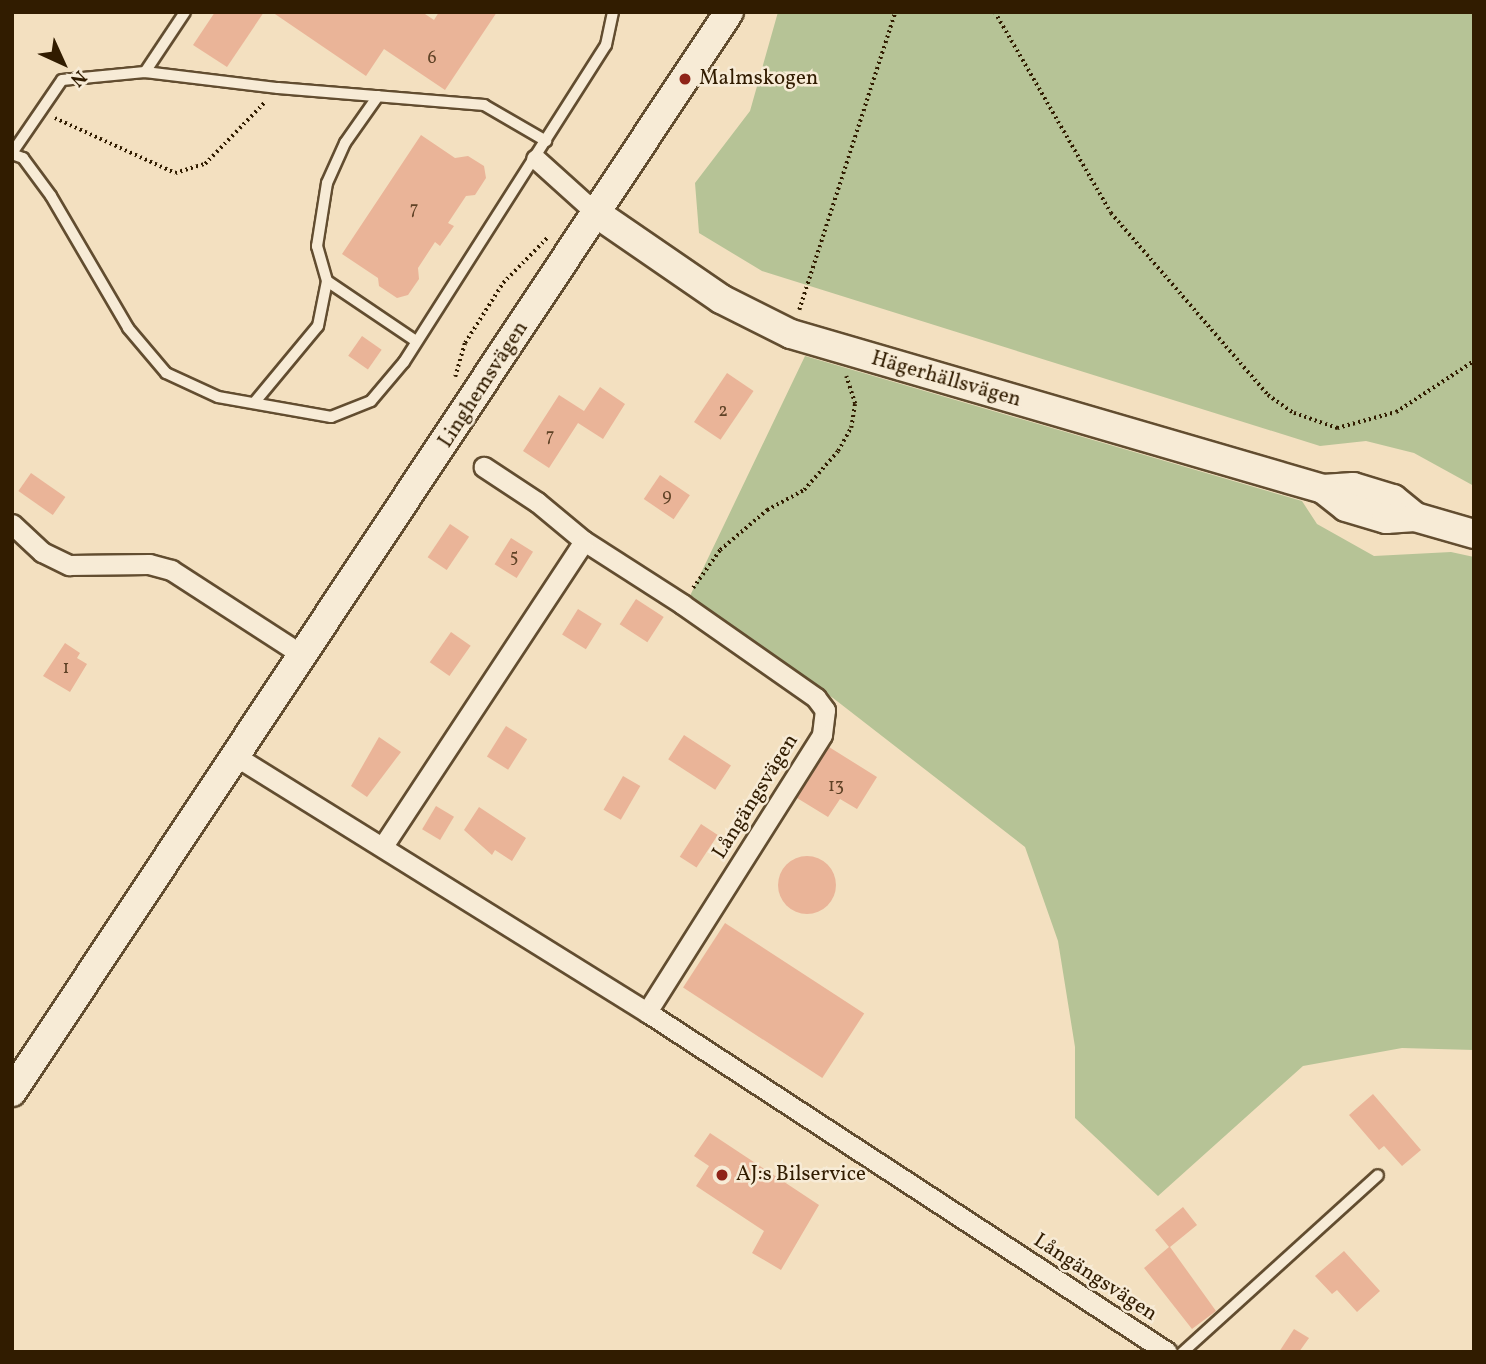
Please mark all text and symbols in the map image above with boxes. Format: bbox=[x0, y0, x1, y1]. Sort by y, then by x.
north arrow bbox=[28, 28, 98, 98]
house number: 6 bbox=[427, 48, 437, 70]
text: N bbox=[64, 64, 92, 92]
place label: Malmskogen bbox=[699, 66, 818, 92]
marker: Malmskogen bbox=[677, 71, 693, 87]
house number: 7 bbox=[410, 199, 418, 221]
street label: Linghemsvägen bbox=[434, 317, 534, 453]
street label: Hägerhällsvägen bbox=[868, 347, 1024, 413]
house number: 2 bbox=[718, 401, 728, 423]
house number: 7 bbox=[546, 426, 554, 448]
house number: 9 bbox=[662, 486, 672, 508]
house number: 5 bbox=[510, 547, 518, 569]
house number: 1 bbox=[63, 658, 69, 680]
street label: Långängsvägen bbox=[708, 730, 804, 864]
house number: 13 bbox=[828, 776, 844, 798]
place label: AJ:s Bilservice bbox=[736, 1162, 866, 1188]
marker: AJ:s Bilservice bbox=[714, 1167, 730, 1183]
street label: Långängsvägen bbox=[1028, 1229, 1162, 1327]

